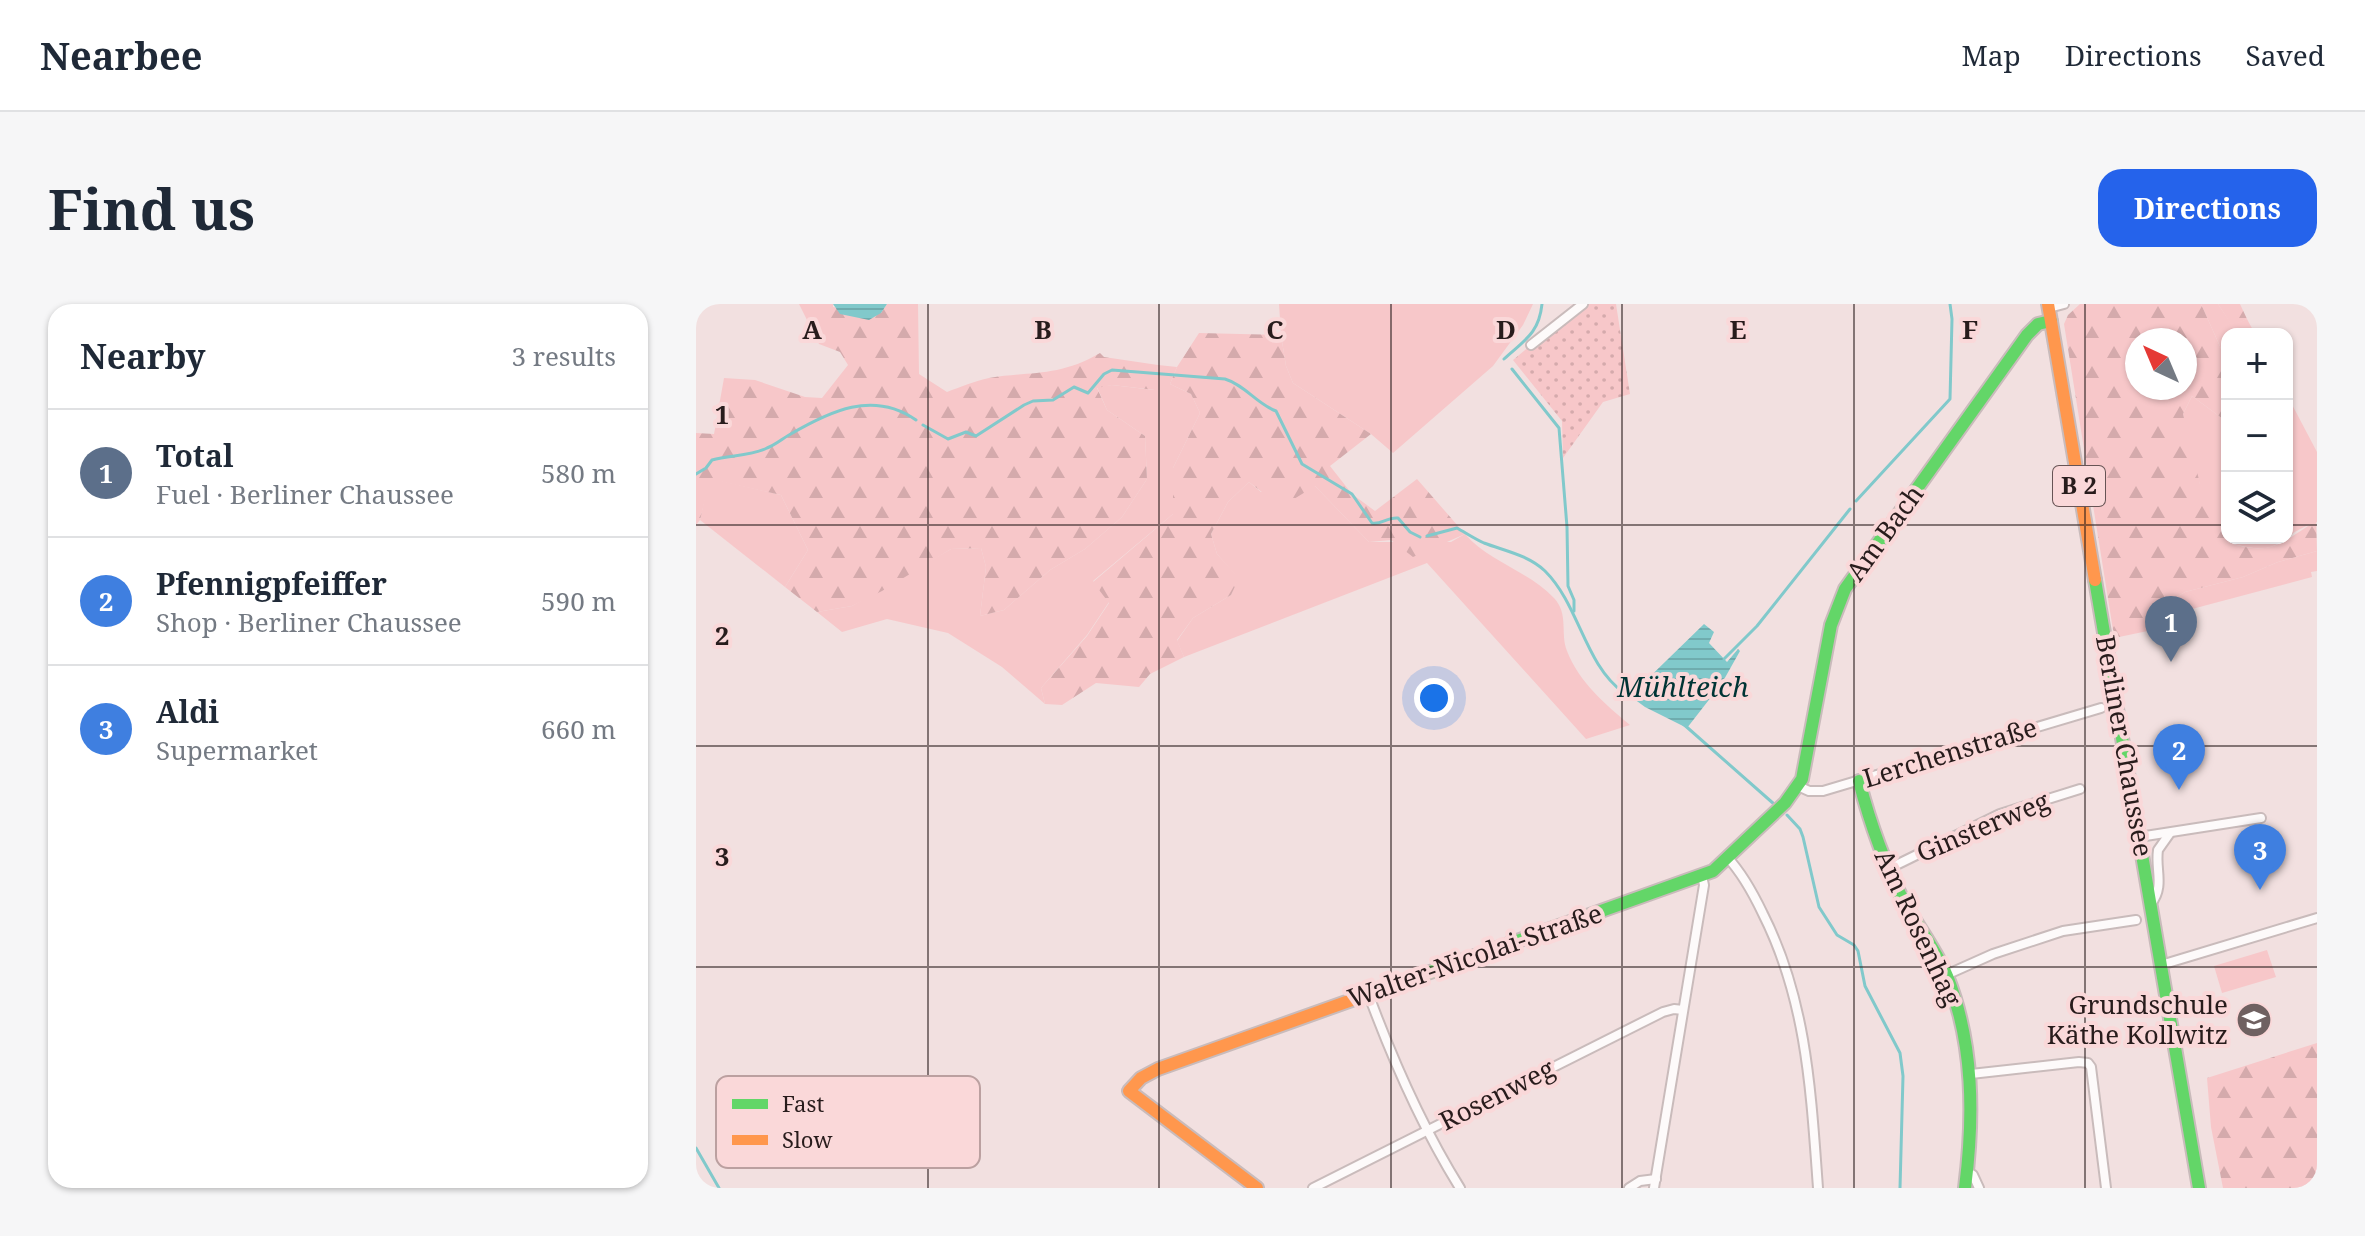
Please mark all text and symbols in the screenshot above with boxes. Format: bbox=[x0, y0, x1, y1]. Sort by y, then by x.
text: Nearbee bbox=[40, 29, 203, 81]
text: Map bbox=[1961, 36, 2021, 74]
text: Directions bbox=[2065, 36, 2202, 74]
text: Saved bbox=[2246, 36, 2325, 74]
button: Directions bbox=[2098, 169, 2317, 247]
text: Find us bbox=[48, 170, 255, 246]
text: A bbox=[802, 311, 822, 347]
text: B bbox=[1034, 311, 1052, 347]
text: C bbox=[1266, 311, 1284, 347]
text: D bbox=[1496, 311, 1516, 347]
text: E bbox=[1730, 311, 1747, 347]
text: F bbox=[1962, 311, 1978, 347]
north arrow bbox=[2125, 328, 2197, 400]
map controls bbox=[2221, 328, 2293, 544]
button: + bbox=[2221, 328, 2293, 400]
text: Nearby bbox=[80, 333, 206, 379]
text: 3 results bbox=[511, 338, 616, 374]
text: 1 bbox=[715, 396, 729, 432]
button: − bbox=[2221, 400, 2293, 472]
text: Total bbox=[156, 435, 234, 476]
text: 1 bbox=[99, 455, 113, 491]
text: 580 m bbox=[541, 455, 616, 491]
road number: B 2 bbox=[2053, 466, 2105, 506]
button: layers bbox=[2221, 472, 2293, 544]
text: Fuel · Berliner Chaussee bbox=[156, 476, 454, 512]
street label: Am Bach bbox=[1837, 477, 1931, 588]
text: Pfennigpfeiffer bbox=[156, 563, 387, 604]
text: 2 bbox=[99, 583, 113, 619]
text: 590 m bbox=[541, 583, 616, 619]
pin: 1 bbox=[2145, 596, 2197, 662]
text: Shop · Berliner Chaussee bbox=[156, 604, 462, 640]
text: 2 bbox=[715, 617, 729, 653]
street label: Berliner Chaussee bbox=[2088, 632, 2162, 859]
water label: Mühlteich bbox=[1616, 667, 1749, 705]
your location bbox=[1414, 678, 1454, 718]
text: Aldi bbox=[156, 691, 219, 732]
street label: Lerchenstraße bbox=[1858, 708, 2041, 796]
text: 3 bbox=[99, 711, 113, 747]
text: 660 m bbox=[541, 711, 616, 747]
pin: 2 bbox=[2153, 724, 2205, 790]
text: Supermarket bbox=[156, 732, 318, 768]
street label: Ginsterweg bbox=[1911, 782, 2055, 870]
pin: 3 bbox=[2234, 824, 2286, 890]
text: 3 bbox=[715, 838, 729, 874]
street label: Am Rosenhag bbox=[1867, 843, 1971, 1012]
street label: Walter-Nicolai-Straße bbox=[1343, 895, 1607, 1016]
place label: Grundschule Käthe Kollwitz bbox=[2047, 986, 2228, 1052]
school or university icon: Grundschule Käthe Kollwitz bbox=[2235, 1001, 2273, 1039]
street label: Rosenweg bbox=[1433, 1050, 1560, 1138]
legend bbox=[716, 1076, 980, 1168]
text: Fast bbox=[782, 1088, 824, 1118]
text: Slow bbox=[782, 1124, 832, 1154]

